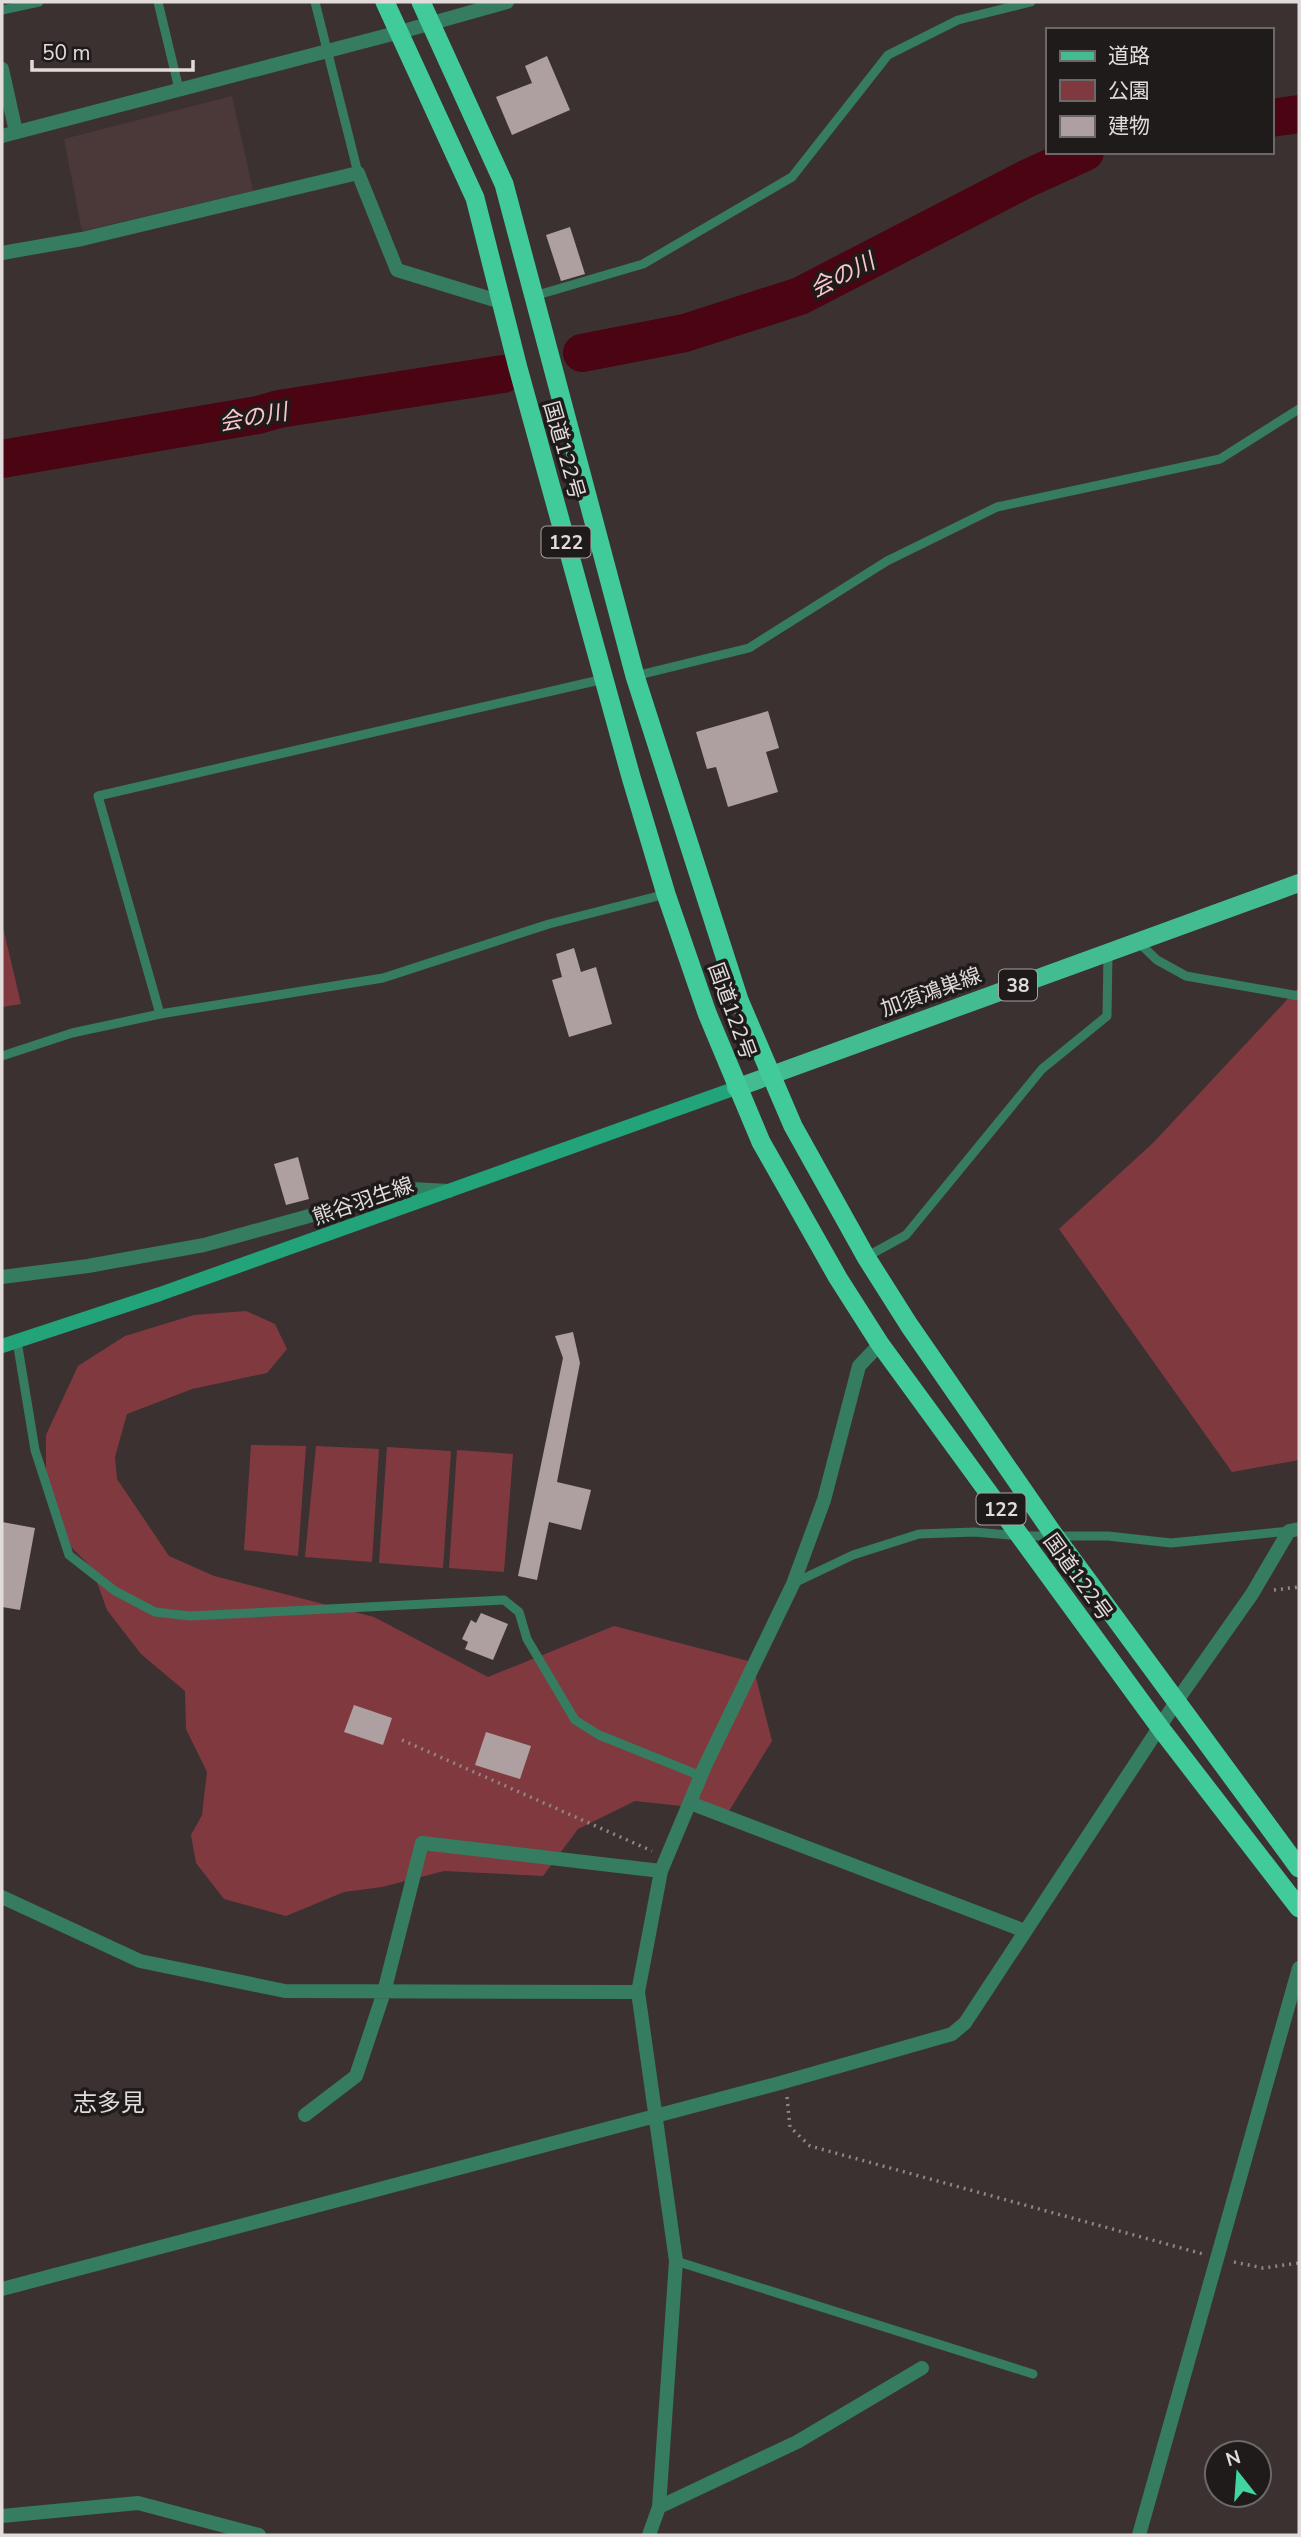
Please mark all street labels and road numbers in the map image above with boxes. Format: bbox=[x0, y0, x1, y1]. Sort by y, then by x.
street label: 国道122号 bbox=[537, 398, 591, 502]
road number: 122 bbox=[542, 526, 590, 558]
street label: 国道122号 bbox=[702, 959, 762, 1063]
street label: 加須鴻巣線 bbox=[877, 961, 985, 1023]
road number: 38 bbox=[999, 970, 1037, 1001]
street label: 熊谷羽生線 bbox=[309, 1171, 417, 1231]
road number: 122 bbox=[976, 1494, 1026, 1525]
street label: 国道122号 bbox=[1037, 1528, 1119, 1626]

